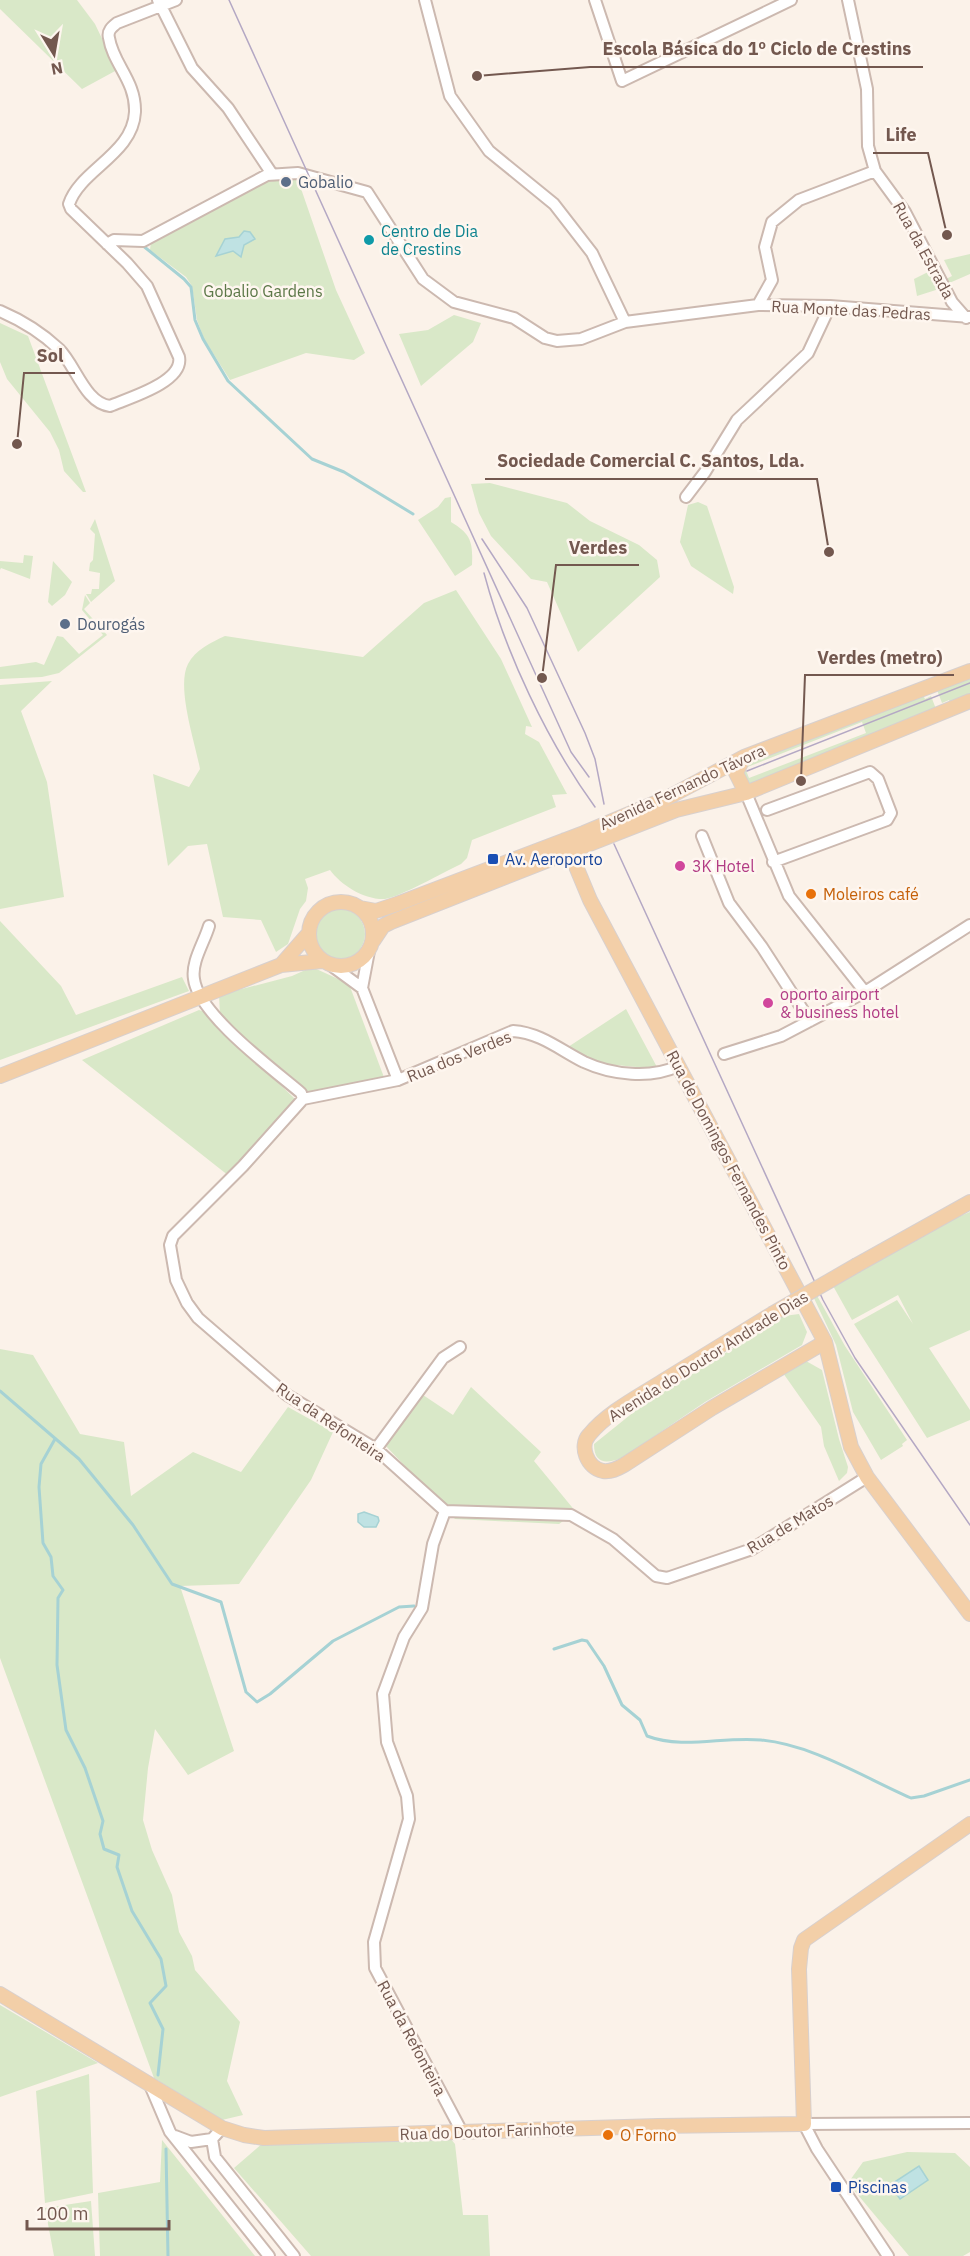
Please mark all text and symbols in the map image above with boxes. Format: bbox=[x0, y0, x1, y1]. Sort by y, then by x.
north arrow bbox=[24, 24, 84, 84]
callout: Escola Básica do 1º Ciclo de Crestins bbox=[590, 31, 923, 67]
text: Escola Básica do 1º Ciclo de Crestins bbox=[603, 37, 911, 60]
text: N bbox=[49, 58, 64, 80]
callout: Life bbox=[873, 117, 928, 153]
text: Life bbox=[885, 123, 917, 146]
place label: Gobalio bbox=[298, 172, 353, 192]
marker: Gobalio bbox=[279, 175, 293, 189]
street label: Rua da Estrada bbox=[889, 198, 959, 302]
place label: Centro de Dia de Crestins bbox=[381, 221, 479, 259]
marker: Centro de Dia de Crestins bbox=[362, 233, 376, 247]
park label: Gobalio Gardens bbox=[203, 281, 323, 301]
street label: Rua Monte das Pedras bbox=[771, 296, 931, 324]
callout: Sol bbox=[24, 337, 75, 373]
text: Sol bbox=[37, 344, 64, 367]
callout: Sociedade Comercial C. Santos, Lda. bbox=[485, 443, 817, 479]
text: Sociedade Comercial C. Santos, Lda. bbox=[497, 449, 805, 472]
callout: Verdes bbox=[556, 529, 639, 565]
text: Verdes bbox=[569, 536, 627, 559]
place label: Dourogás bbox=[77, 614, 145, 634]
marker: Dourogás bbox=[58, 617, 72, 631]
callout: Verdes (metro) bbox=[805, 639, 954, 675]
text: Verdes (metro) bbox=[817, 646, 943, 669]
street label: Avenida Fernando Távora bbox=[596, 740, 768, 834]
place label: Av. Aeroporto bbox=[505, 849, 603, 869]
marker: Av. Aeroporto bbox=[486, 852, 500, 866]
place label: 3K Hotel bbox=[692, 856, 754, 876]
marker: 3K Hotel bbox=[673, 859, 687, 873]
place label: Moleiros café bbox=[823, 884, 919, 904]
marker: Moleiros café bbox=[804, 887, 818, 901]
place label: oporto airport & business hotel bbox=[780, 984, 899, 1022]
marker: oporto airport & business hotel bbox=[761, 996, 775, 1010]
street label: Rua dos Verdes bbox=[404, 1026, 514, 1086]
street label: Rua de Domingos Fernandes Pinto bbox=[662, 1047, 796, 1273]
street label: Avenida do Doutor Andrade Dias bbox=[604, 1286, 812, 1426]
street label: Rua da Refonteira bbox=[272, 1378, 390, 1466]
street label: Rua de Matos bbox=[743, 1490, 837, 1558]
street label: Rua da Refonteira bbox=[373, 1977, 451, 2100]
street label: Rua do Doutor Farinhote bbox=[399, 2118, 575, 2144]
place label: O Forno bbox=[620, 2125, 677, 2145]
marker: O Forno bbox=[601, 2128, 615, 2142]
place label: Piscinas bbox=[848, 2177, 907, 2197]
marker: Piscinas bbox=[829, 2180, 843, 2194]
scale bar bbox=[27, 2193, 170, 2231]
text: 100 m bbox=[36, 2202, 88, 2225]

